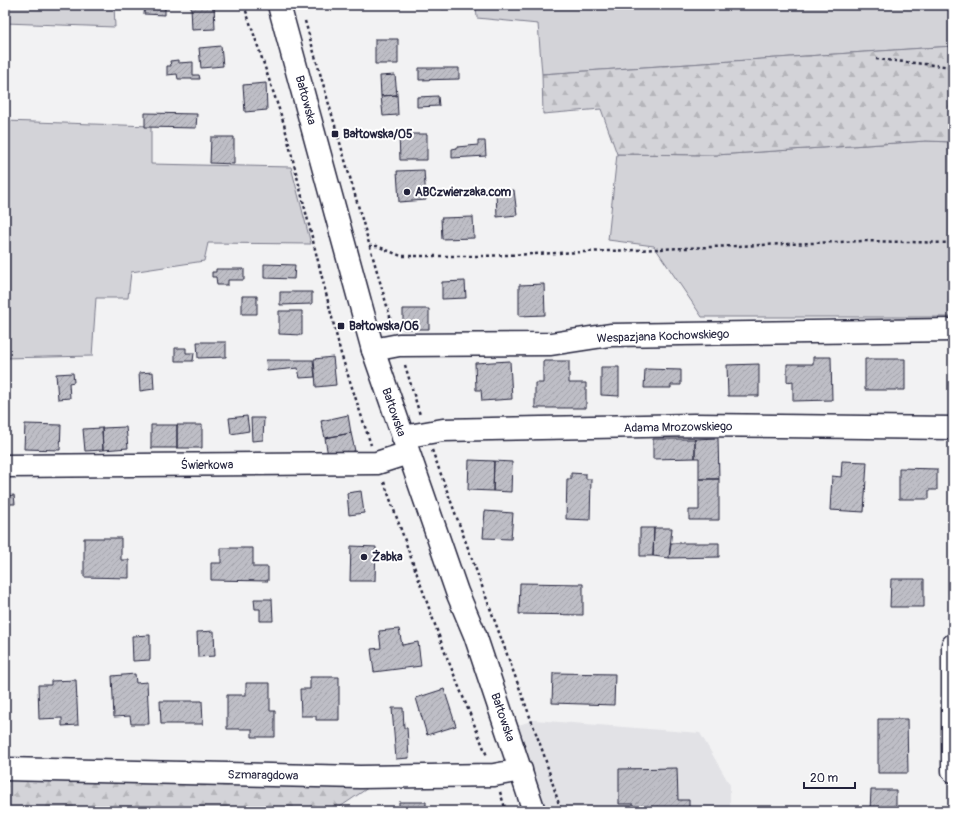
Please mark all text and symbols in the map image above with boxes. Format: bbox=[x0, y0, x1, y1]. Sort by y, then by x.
street label: Bałtowska bbox=[292, 74, 319, 127]
place label: Bałtowska/05 bbox=[343, 127, 413, 142]
marker: Bałtowska/05 bbox=[330, 129, 340, 139]
place label: ABCzwierzaka.com bbox=[415, 185, 512, 200]
marker: ABCzwierzaka.com bbox=[402, 187, 412, 197]
place label: Bałtowska/06 bbox=[349, 319, 419, 334]
marker: Bałtowska/06 bbox=[336, 321, 346, 331]
street label: Wespazjana Kochowskiego bbox=[596, 327, 730, 346]
street label: Bałtowska bbox=[378, 386, 409, 439]
street label: Adama Mrozowskiego bbox=[623, 419, 733, 436]
street label: Świerkowa bbox=[181, 457, 234, 473]
place label: Żabka bbox=[372, 549, 403, 565]
marker: Żabka bbox=[359, 552, 369, 562]
street label: Bałtowska bbox=[487, 691, 518, 744]
scale bar bbox=[804, 764, 855, 790]
street label: Szmaragdowa bbox=[227, 767, 299, 784]
text: 20 m bbox=[810, 771, 839, 786]

